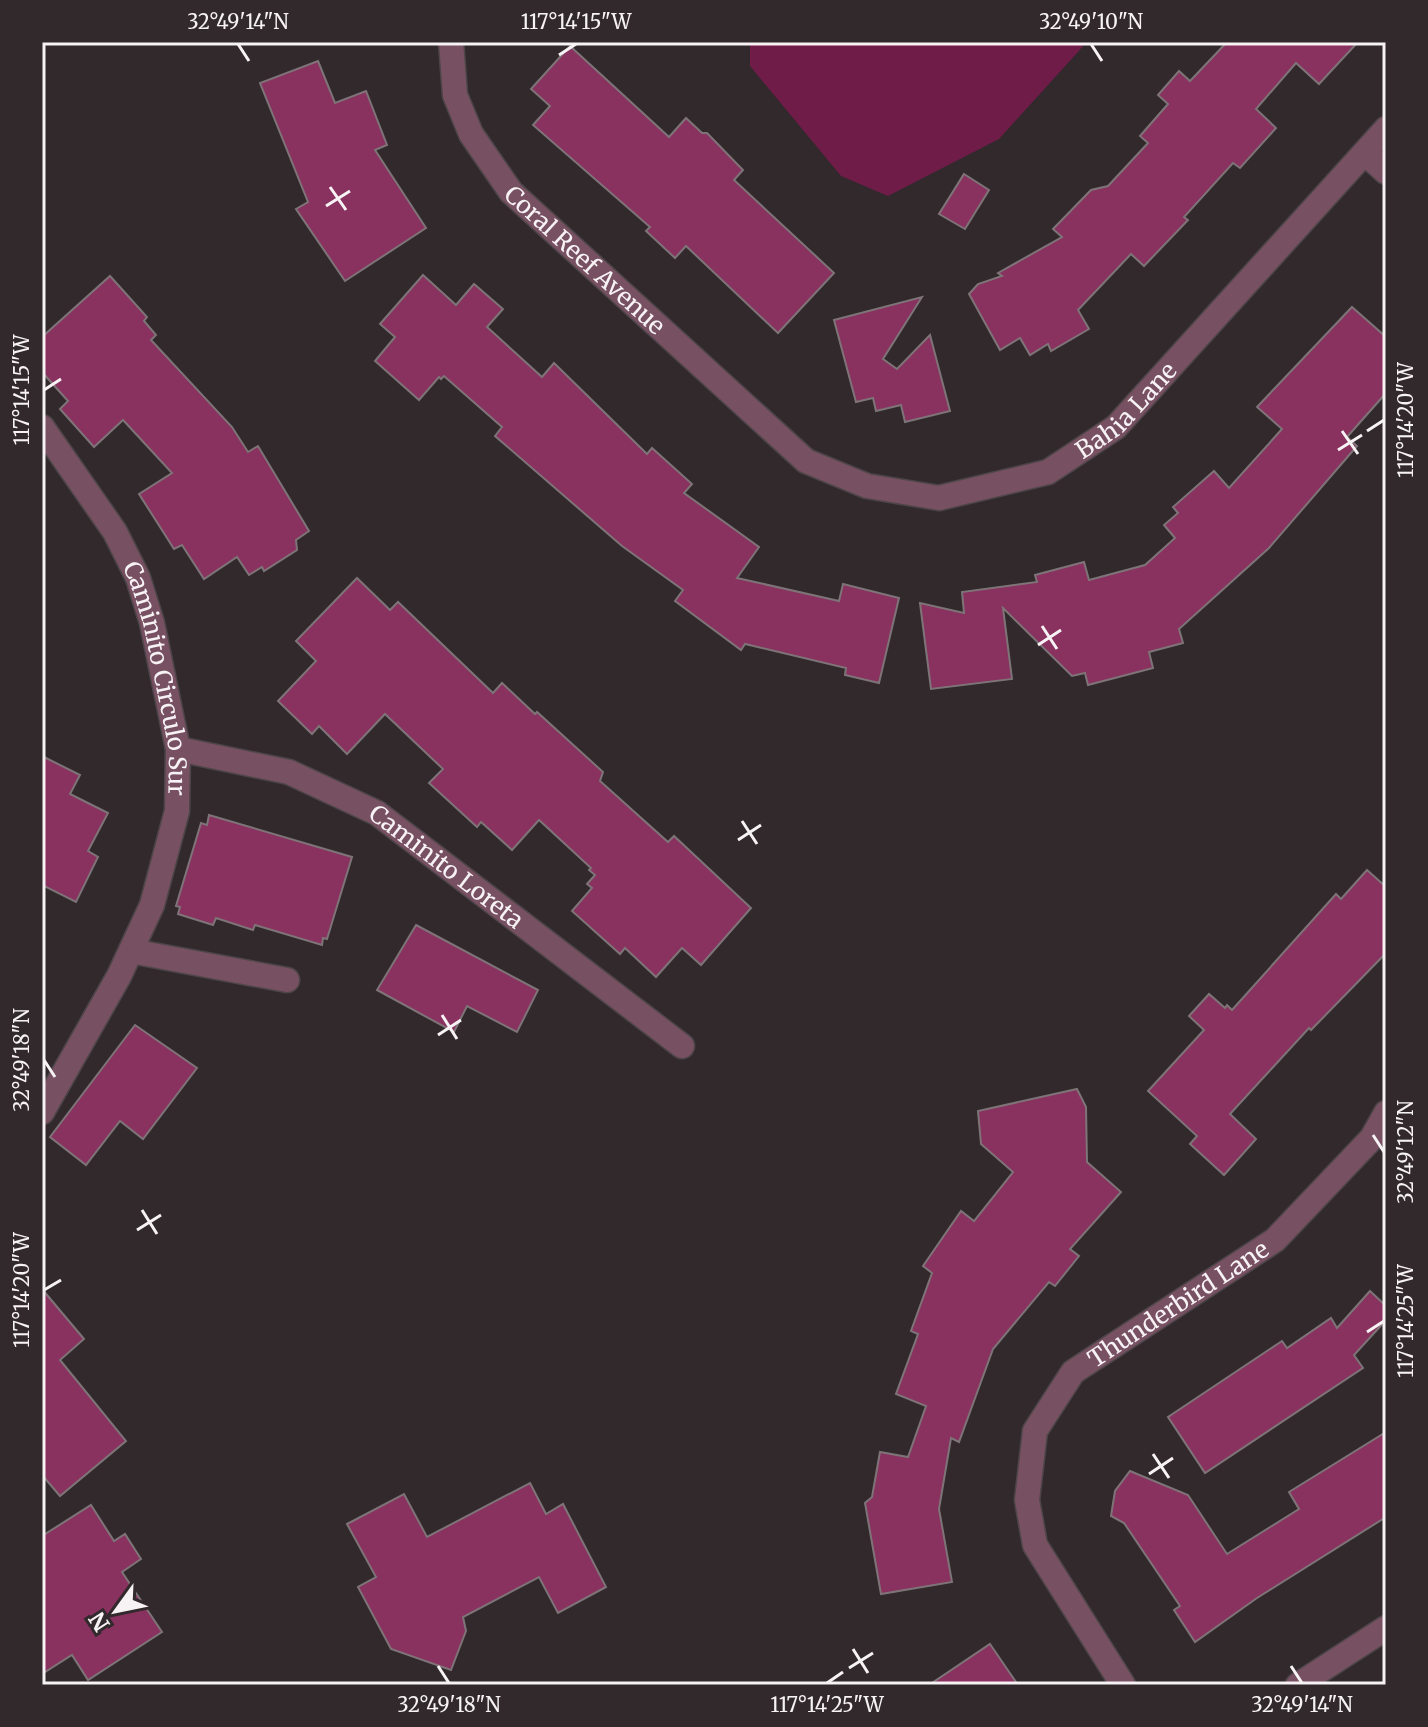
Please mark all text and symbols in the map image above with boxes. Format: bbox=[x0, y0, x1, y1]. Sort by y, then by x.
text: 32°49'14"N bbox=[187, 9, 289, 34]
text: 117°14'15"W bbox=[521, 9, 632, 34]
text: 32°49'10"N bbox=[1039, 9, 1144, 34]
street label: Coral Reef Avenue bbox=[498, 178, 672, 341]
text: 117°14'15"W bbox=[9, 334, 34, 445]
street label: Bahia Lane bbox=[1069, 355, 1183, 465]
text: 117°14'20"W bbox=[1393, 361, 1418, 478]
street label: Caminito Circulo Sur bbox=[117, 556, 193, 796]
street label: Caminito Loreta bbox=[363, 797, 530, 935]
text: 32°49'18"N bbox=[9, 1008, 34, 1112]
text: 32°49'12"N bbox=[1393, 1100, 1418, 1204]
text: 117°14'20"W bbox=[9, 1231, 34, 1348]
street label: Thunderbird Lane bbox=[1082, 1233, 1274, 1374]
text: 117°14'25"W bbox=[1393, 1263, 1418, 1378]
north arrow bbox=[76, 1571, 156, 1651]
text: N bbox=[82, 1606, 116, 1637]
text: 32°49'18"N bbox=[397, 1692, 501, 1717]
text: 117°14'25"W bbox=[770, 1692, 885, 1717]
text: 32°49'14"N bbox=[1251, 1692, 1353, 1717]

